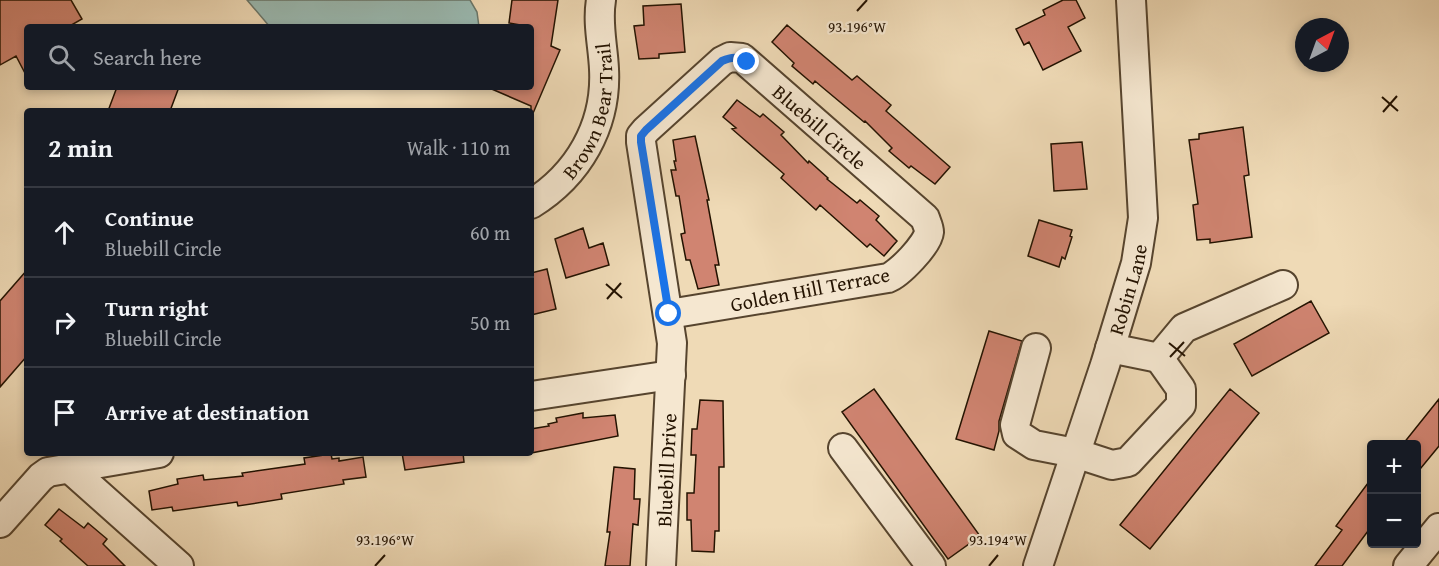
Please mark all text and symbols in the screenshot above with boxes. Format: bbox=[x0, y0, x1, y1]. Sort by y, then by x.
text: 93.196°W bbox=[828, 16, 886, 37]
north arrow bbox=[1295, 18, 1349, 72]
search box bbox=[24, 24, 534, 90]
icon: search bbox=[45, 41, 78, 74]
text: Search here bbox=[93, 41, 202, 73]
street label: Brown Bear Trail bbox=[555, 41, 619, 185]
route end bbox=[733, 48, 759, 74]
street label: Bluebill Circle bbox=[767, 77, 874, 176]
text: 2 min bbox=[48, 128, 113, 167]
text: Walk · 110 m bbox=[407, 133, 510, 162]
text: Continue bbox=[105, 202, 194, 234]
icon: ahead bbox=[48, 216, 81, 249]
text: 60 m bbox=[470, 218, 510, 247]
text: Bluebill Circle bbox=[105, 234, 222, 263]
street label: Robin Lane bbox=[1101, 242, 1153, 338]
street label: Golden Hill Terrace bbox=[728, 259, 892, 319]
text: Turn right bbox=[105, 292, 208, 324]
route start bbox=[655, 300, 681, 326]
icon: right bbox=[48, 306, 81, 339]
text: 50 m bbox=[470, 308, 510, 337]
text: Bluebill Circle bbox=[105, 324, 222, 353]
icon: arrive bbox=[48, 396, 81, 429]
text: Arrive at destination bbox=[105, 396, 309, 428]
street label: Bluebill Drive bbox=[648, 413, 683, 528]
map controls bbox=[1367, 440, 1421, 548]
button: + bbox=[1367, 440, 1421, 494]
button: − bbox=[1367, 494, 1421, 548]
text: 93.196°W bbox=[356, 529, 414, 550]
text: 93.194°W bbox=[969, 529, 1027, 550]

